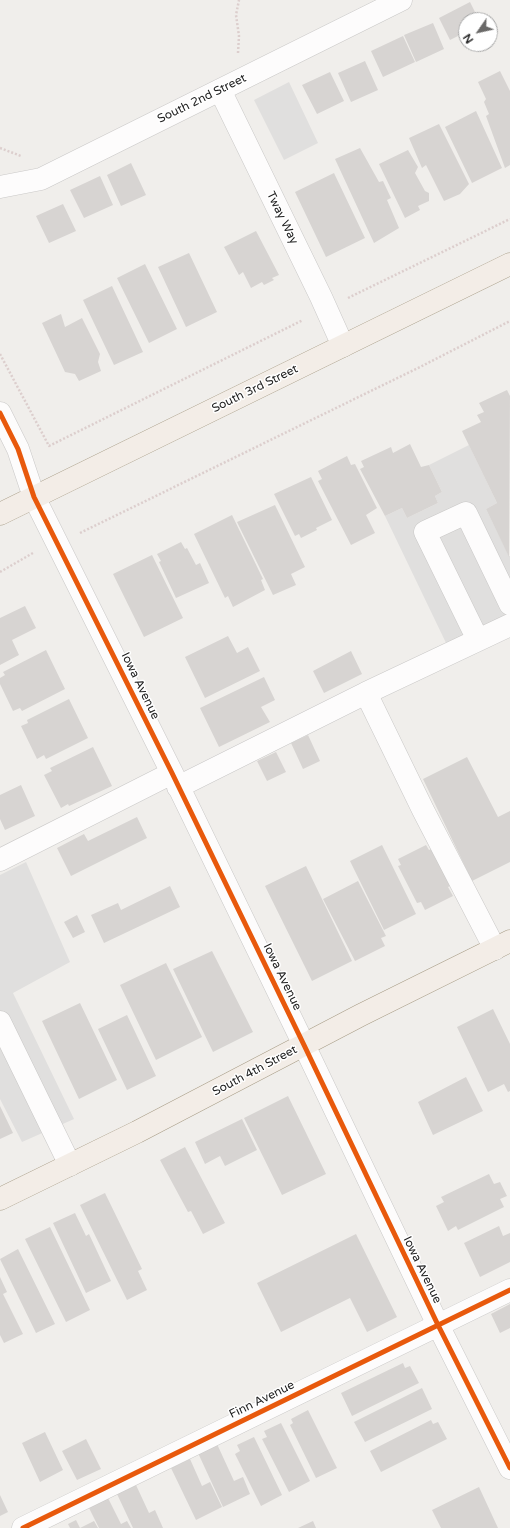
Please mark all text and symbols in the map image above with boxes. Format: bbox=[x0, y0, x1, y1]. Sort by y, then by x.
north arrow bbox=[458, 12, 498, 52]
text: N bbox=[461, 31, 476, 46]
street label: South 2nd Street bbox=[155, 71, 249, 127]
street label: Tway Way bbox=[263, 189, 301, 247]
street label: South 3rd Street bbox=[210, 362, 300, 416]
street label: Iowa Avenue bbox=[118, 650, 162, 722]
street label: Iowa Avenue bbox=[260, 941, 304, 1013]
street label: South 4th Street bbox=[210, 1043, 300, 1099]
street label: Iowa Avenue bbox=[400, 1234, 444, 1306]
street label: Finn Avenue bbox=[227, 1378, 297, 1422]

